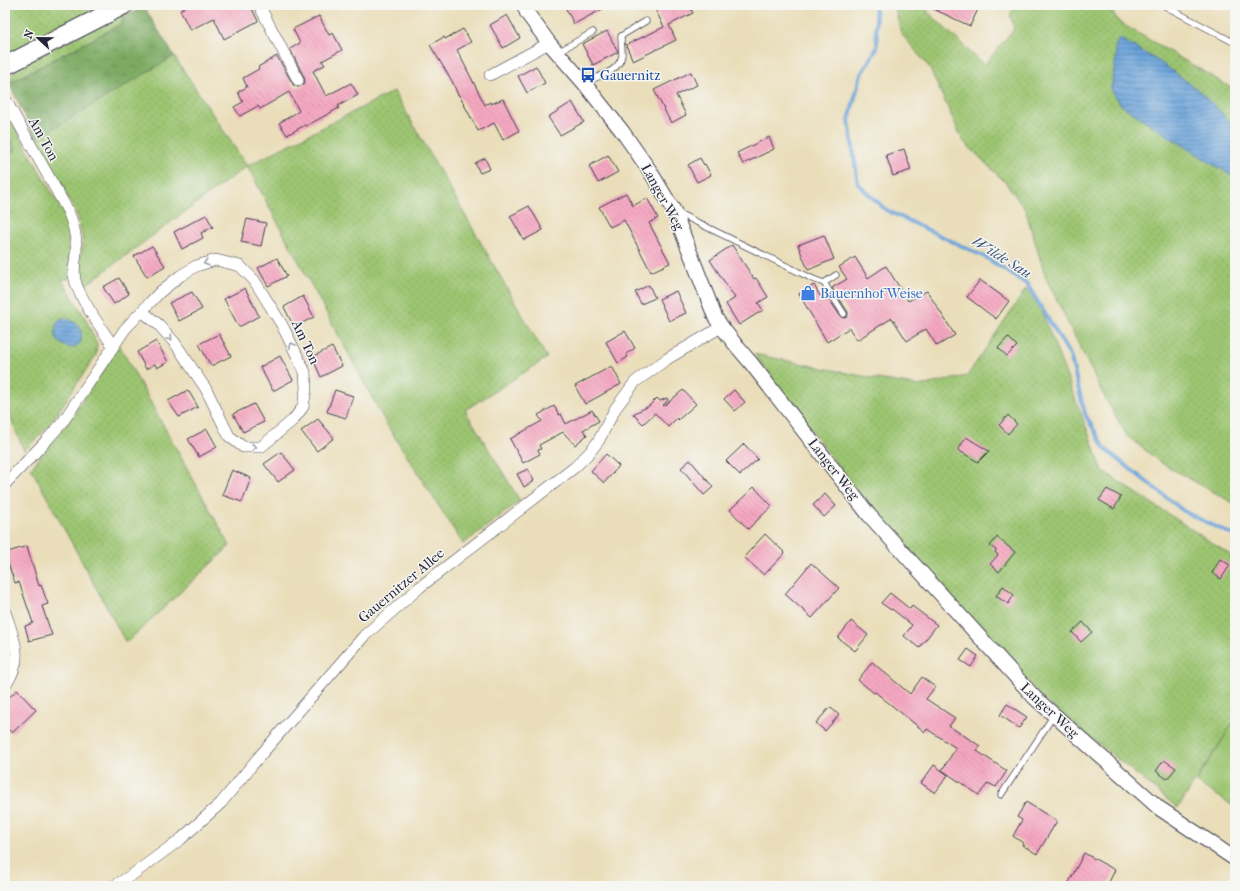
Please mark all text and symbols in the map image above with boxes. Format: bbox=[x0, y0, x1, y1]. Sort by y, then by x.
north arrow bbox=[18, 18, 58, 58]
text: N bbox=[22, 28, 37, 41]
bus stop icon: Gauernitz bbox=[579, 66, 597, 84]
place label: Gauernitz bbox=[600, 67, 660, 84]
street label: Am Ton bbox=[24, 114, 62, 164]
street label: Langer Weg bbox=[637, 161, 688, 234]
water label: Wilde Sau bbox=[969, 232, 1035, 282]
one-way arrow bbox=[203, 258, 210, 267]
shop icon: Bauernhof Weise bbox=[799, 284, 817, 302]
place label: Bauernhof Weise bbox=[820, 285, 923, 302]
street label: Am Ton bbox=[287, 316, 323, 367]
one-way arrow bbox=[166, 333, 173, 341]
one-way arrow bbox=[289, 342, 297, 350]
street label: Langer Weg bbox=[804, 435, 863, 504]
one-way arrow bbox=[251, 443, 257, 451]
street label: Gauernitzer Allee bbox=[355, 544, 448, 626]
street label: Langer Weg bbox=[1017, 679, 1083, 742]

